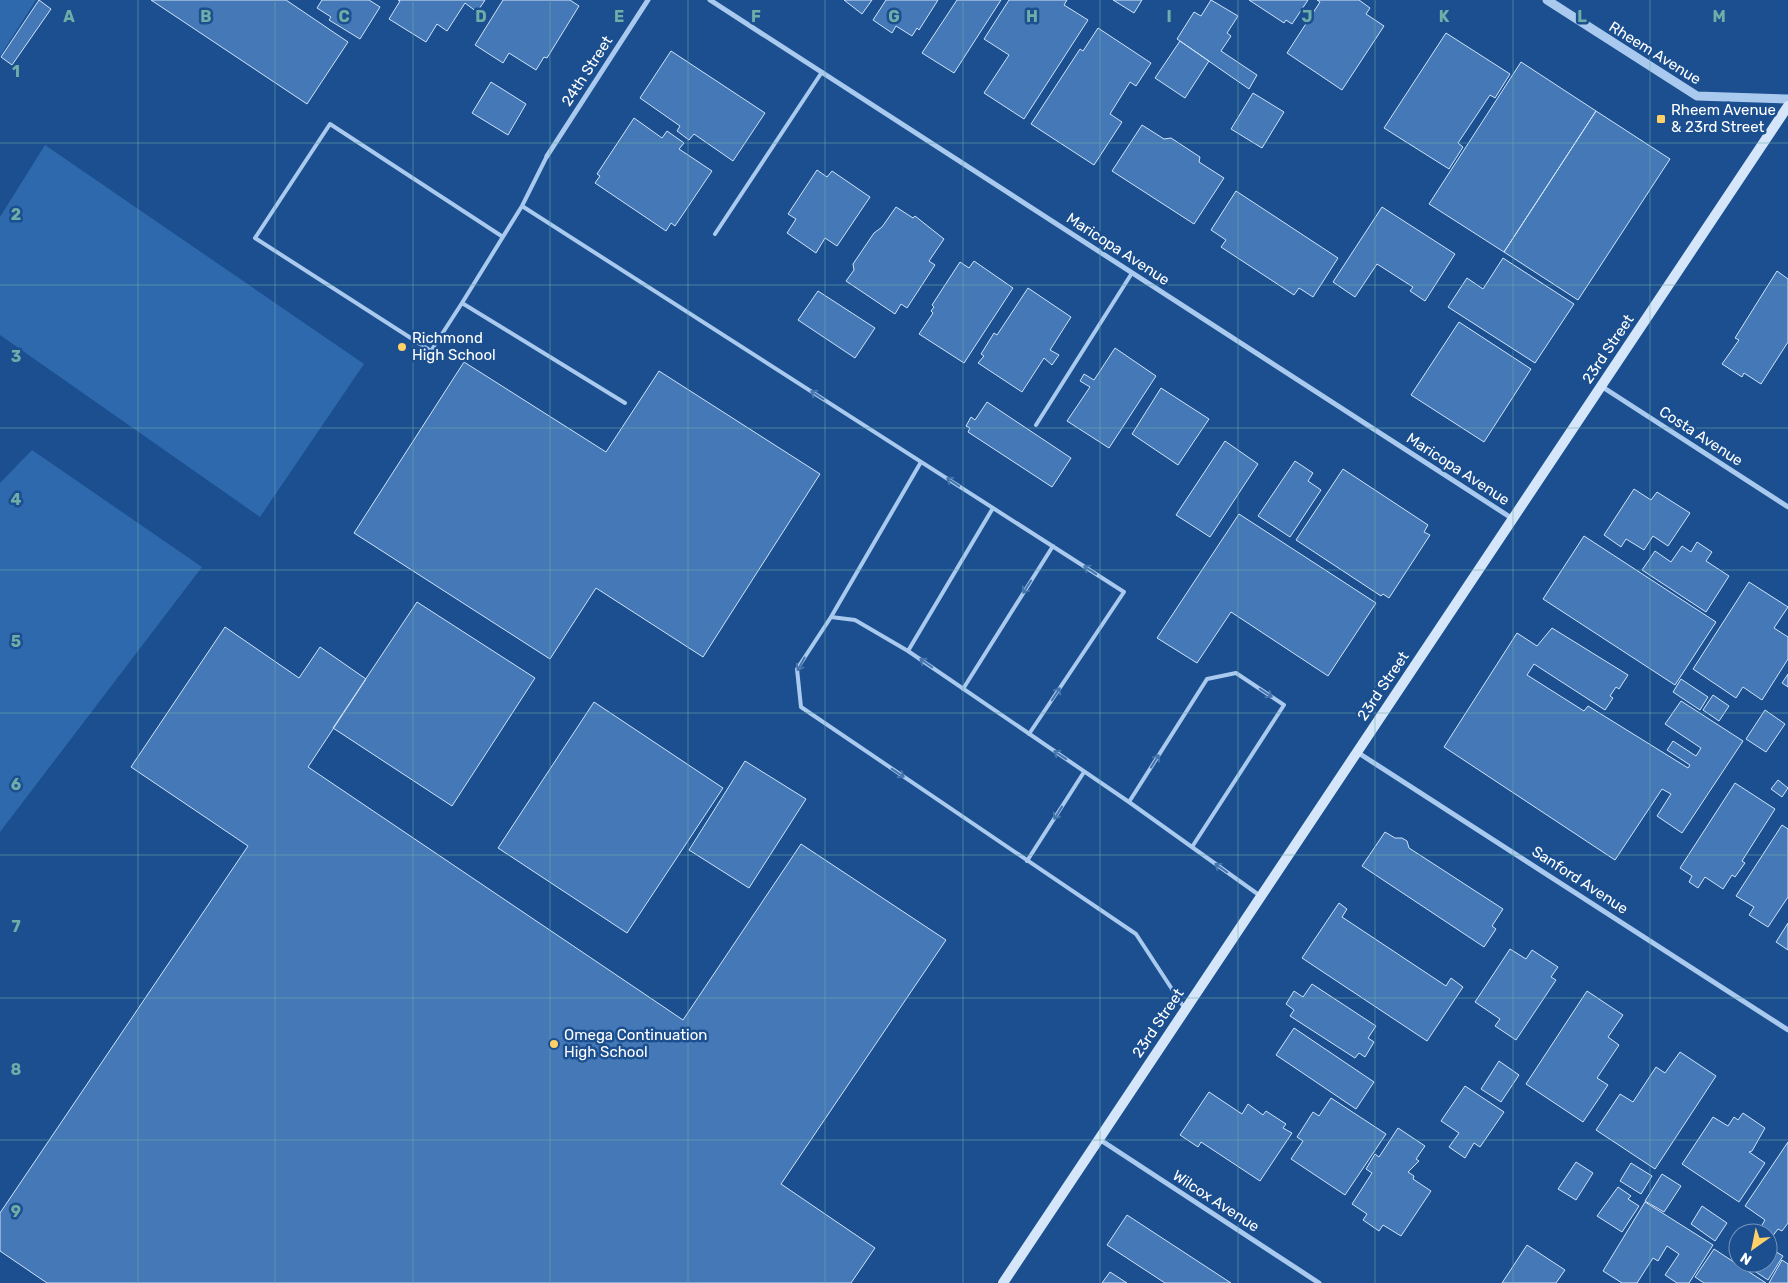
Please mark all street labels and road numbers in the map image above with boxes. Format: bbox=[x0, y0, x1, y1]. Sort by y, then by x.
street label: Rheem Avenue bbox=[1606, 18, 1704, 88]
street label: 24th Street bbox=[558, 32, 616, 109]
street label: Maricopa Avenue bbox=[1063, 209, 1173, 289]
street label: 23rd Street bbox=[1578, 311, 1638, 387]
street label: Costa Avenue bbox=[1656, 402, 1746, 470]
street label: Maricopa Avenue bbox=[1403, 429, 1513, 509]
street label: 23rd Street bbox=[1353, 648, 1413, 724]
street label: Sanford Avenue bbox=[1529, 842, 1631, 918]
street label: 23rd Street bbox=[1128, 985, 1188, 1061]
street label: Wilcox Avenue bbox=[1169, 1166, 1263, 1236]

